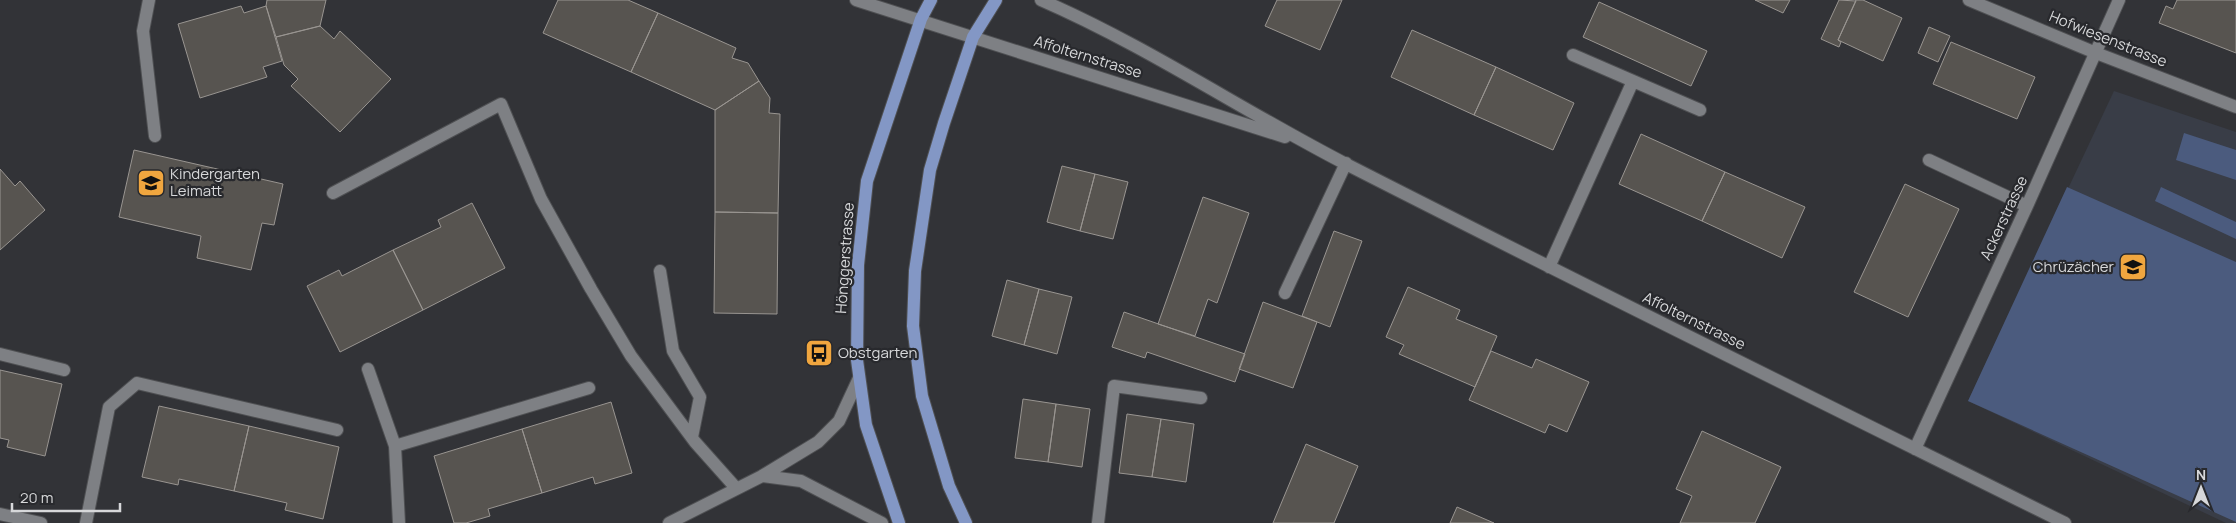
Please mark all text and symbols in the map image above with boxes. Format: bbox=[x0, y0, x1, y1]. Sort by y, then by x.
street label: Hofwiesenstrasse bbox=[2046, 5, 2170, 72]
street label: Affolternstrasse bbox=[1032, 30, 1145, 83]
place label: Kindergarten Leimatt bbox=[170, 163, 260, 201]
school or university icon: Kindergarten Leimatt bbox=[136, 168, 166, 198]
street label: Ackerstrasse bbox=[1975, 172, 2032, 263]
street label: Hönggerstrasse bbox=[830, 201, 859, 314]
school or university icon: Chrüzächer bbox=[2118, 252, 2148, 282]
place label: Chrüzächer bbox=[2033, 256, 2115, 277]
street label: Affolternstrasse bbox=[1639, 287, 1749, 355]
bus stop icon: Obstgarten bbox=[804, 338, 834, 368]
place label: Obstgarten bbox=[838, 342, 917, 363]
north arrow bbox=[2176, 463, 2226, 513]
text: N bbox=[2196, 465, 2206, 484]
scale bar bbox=[12, 480, 120, 512]
text: 20 m bbox=[20, 487, 53, 508]

